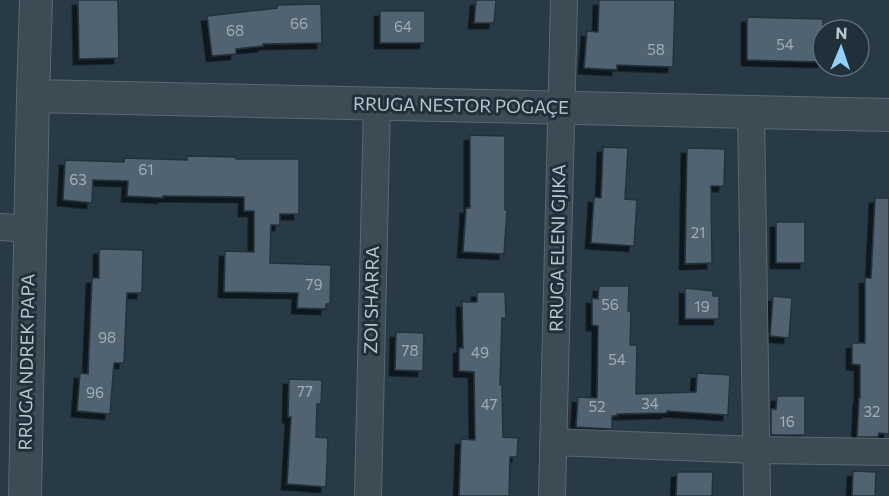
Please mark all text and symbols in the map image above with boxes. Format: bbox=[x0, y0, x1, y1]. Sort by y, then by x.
house number: 66 bbox=[290, 14, 308, 32]
house number: 64 bbox=[394, 17, 412, 35]
north arrow bbox=[811, 18, 871, 78]
house number: 68 bbox=[226, 21, 244, 39]
text: N bbox=[835, 23, 848, 42]
house number: 54 bbox=[776, 35, 794, 53]
house number: 58 bbox=[647, 40, 665, 58]
street label: RRUGA NESTOR POGAÇE bbox=[353, 92, 569, 118]
house number: 61 bbox=[138, 160, 154, 178]
street label: RRUGA ELENI GJIKA bbox=[545, 164, 569, 332]
house number: 63 bbox=[69, 170, 87, 188]
house number: 21 bbox=[691, 223, 705, 241]
street label: ZOI SHARRA bbox=[359, 246, 383, 354]
street label: RRUGA NDREK PAPA bbox=[13, 273, 39, 450]
house number: 79 bbox=[306, 275, 322, 293]
house number: 56 bbox=[601, 295, 619, 313]
house number: 19 bbox=[694, 297, 710, 315]
house number: 98 bbox=[98, 328, 116, 346]
house number: 78 bbox=[402, 341, 418, 359]
house number: 49 bbox=[471, 343, 489, 361]
house number: 54 bbox=[608, 350, 626, 368]
house number: 77 bbox=[297, 382, 313, 400]
house number: 96 bbox=[86, 383, 104, 401]
house number: 34 bbox=[641, 394, 659, 412]
house number: 47 bbox=[481, 395, 497, 413]
house number: 52 bbox=[589, 397, 605, 415]
house number: 32 bbox=[864, 402, 880, 420]
house number: 16 bbox=[779, 412, 795, 430]

